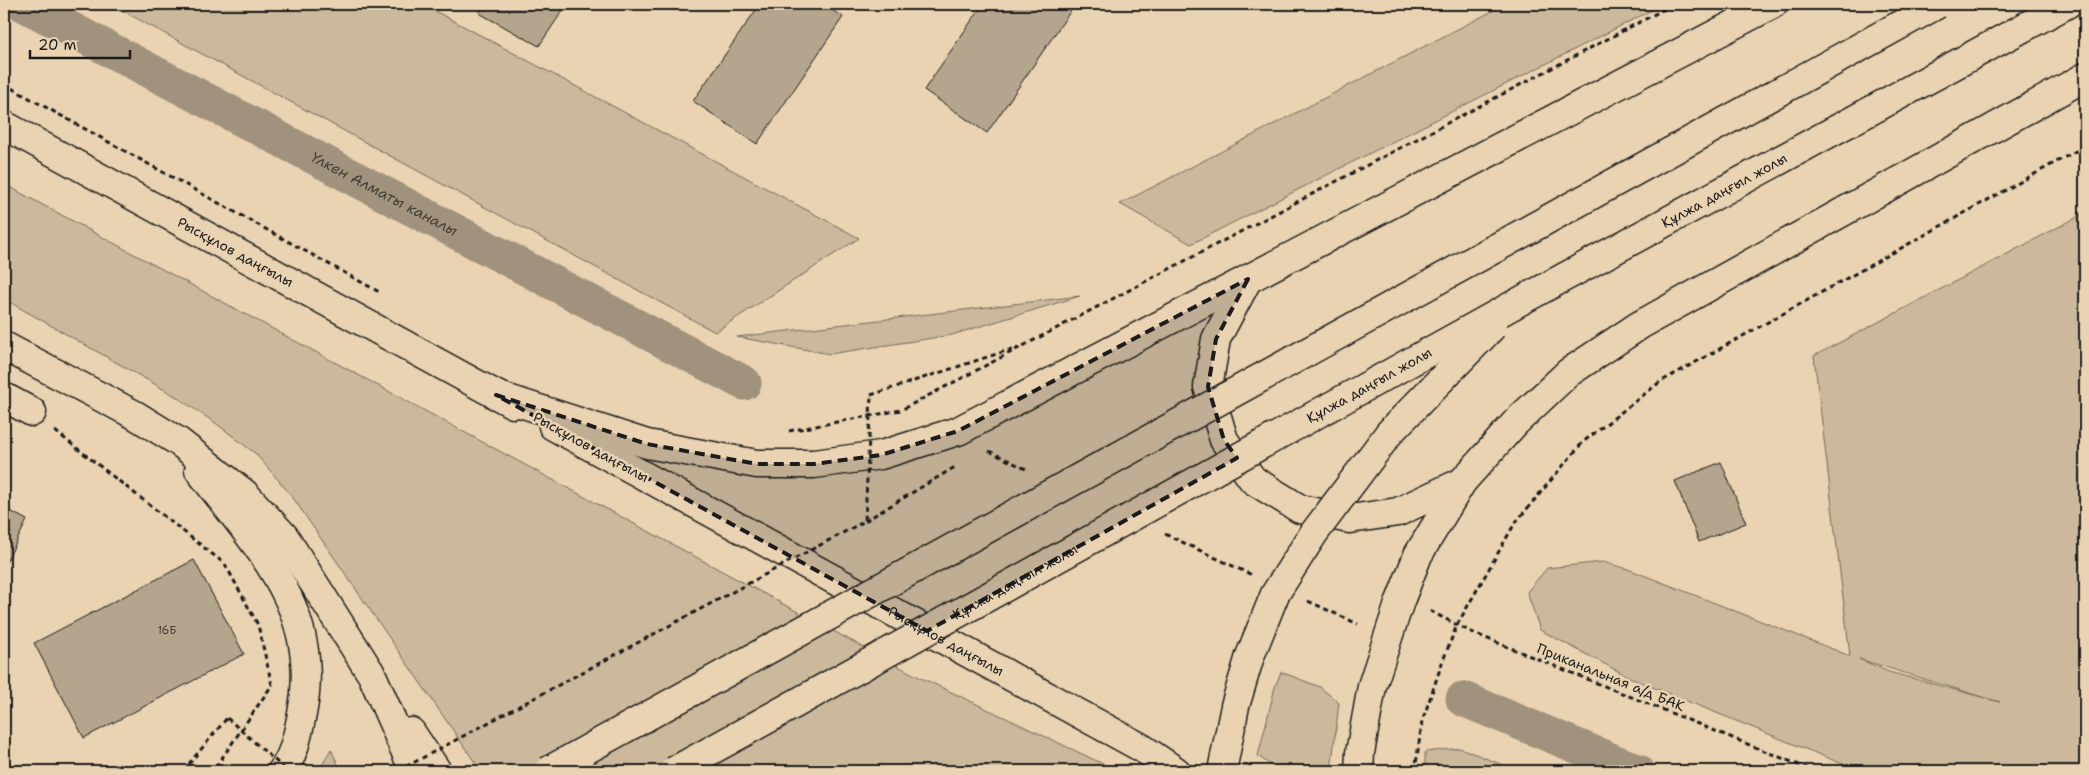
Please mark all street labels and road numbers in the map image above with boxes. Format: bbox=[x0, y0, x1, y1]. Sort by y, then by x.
street label: Құлжа даңғыл жолы bbox=[1658, 149, 1790, 232]
street label: Рысқұлов даңғылы bbox=[174, 213, 297, 291]
street label: Құлжа даңғыл жолы bbox=[1303, 343, 1435, 427]
street label: Рысқұлов даңғылы bbox=[530, 408, 652, 486]
street label: Құлжа даңғыл жолы bbox=[949, 540, 1081, 624]
street label: Рысқұлов даңғылы bbox=[885, 602, 1007, 680]
street label: Приканальная а/д БАК bbox=[1534, 639, 1688, 715]

